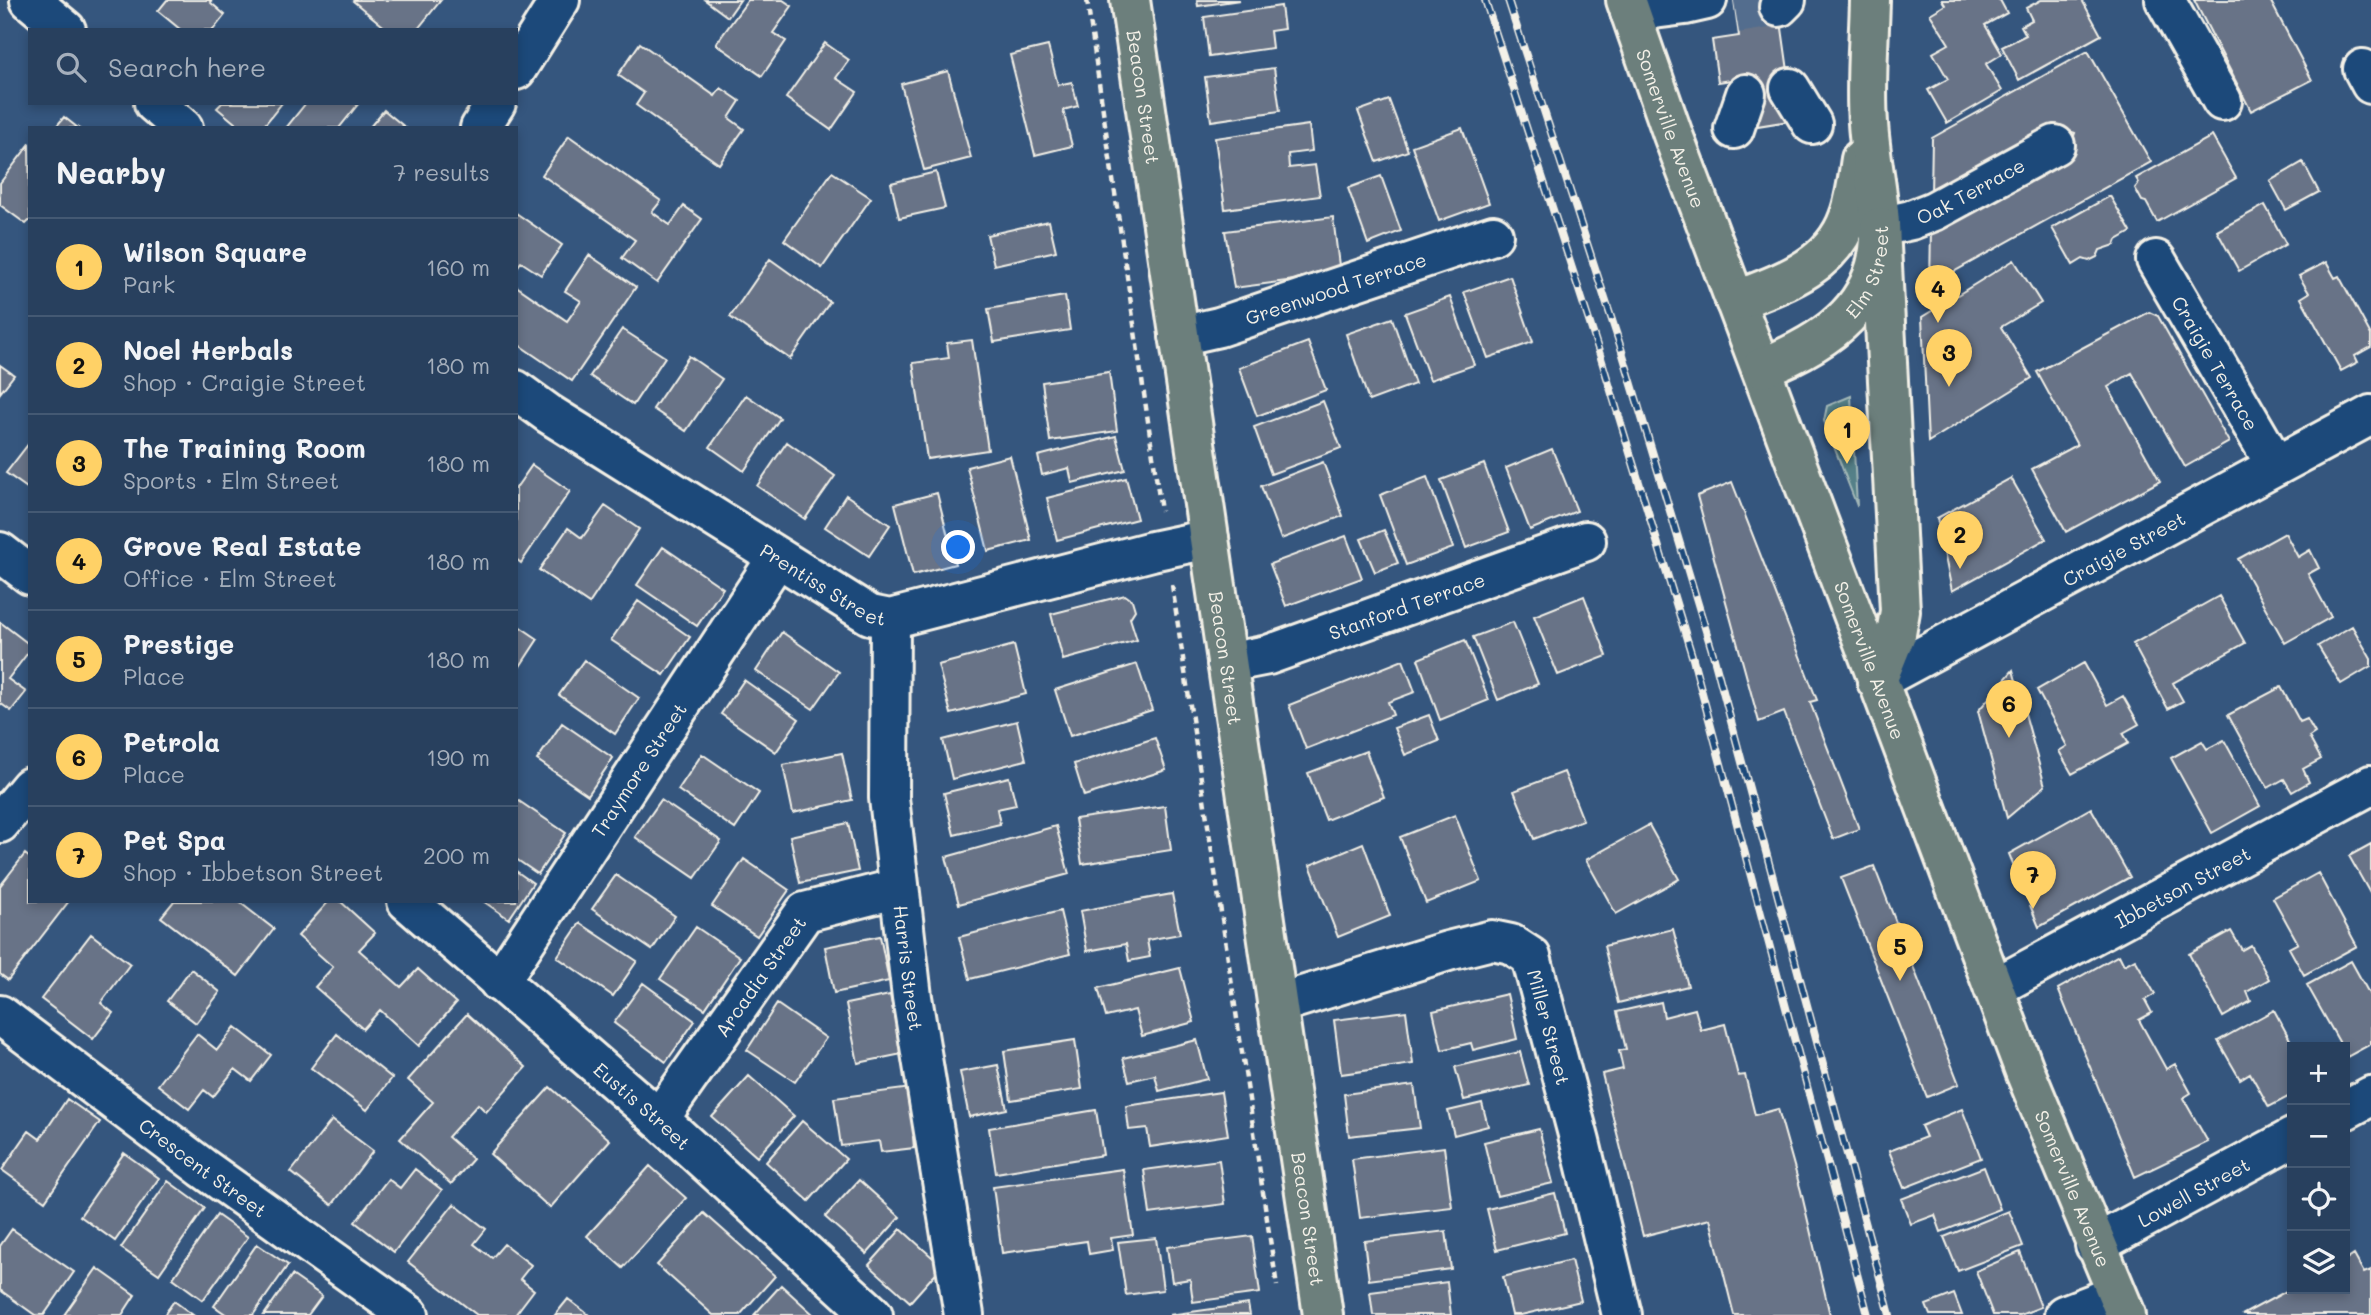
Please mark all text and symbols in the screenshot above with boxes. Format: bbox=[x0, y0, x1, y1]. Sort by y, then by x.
search box bbox=[28, 28, 518, 105]
street label: Beacon Street bbox=[1122, 28, 1166, 166]
street label: Somerville Avenue bbox=[1631, 45, 1712, 211]
icon: search bbox=[52, 48, 90, 86]
text: Search here bbox=[108, 50, 266, 84]
text: Nearby bbox=[56, 152, 166, 192]
street label: Oak Terrace bbox=[1913, 152, 2029, 229]
text: 7 results bbox=[393, 157, 490, 187]
street label: Elm Street bbox=[1839, 225, 1893, 323]
text: Wilson Square bbox=[123, 235, 307, 269]
street label: Greenwood Terrace bbox=[1242, 246, 1429, 330]
text: 1 bbox=[74, 252, 84, 282]
text: 160 m bbox=[426, 252, 490, 282]
pin: 4 bbox=[1915, 265, 1961, 323]
text: Park bbox=[123, 269, 175, 299]
street label: Craigie Terrace bbox=[2167, 291, 2265, 435]
pin: 3 bbox=[1926, 329, 1972, 387]
text: Noel Herbals bbox=[123, 333, 293, 367]
text: 2 bbox=[73, 350, 85, 380]
text: 180 m bbox=[426, 350, 490, 380]
text: Shop · Craigie Street bbox=[123, 367, 366, 397]
pin: 1 bbox=[1824, 406, 1870, 464]
text: The Training Room bbox=[123, 431, 366, 465]
text: 3 bbox=[72, 448, 86, 478]
text: 180 m bbox=[426, 448, 490, 478]
text: Sports · Elm Street bbox=[123, 465, 339, 495]
street label: Craigie Street bbox=[2058, 505, 2189, 592]
pin: 2 bbox=[1937, 511, 1983, 569]
text: Grove Real Estate bbox=[123, 529, 361, 563]
your location bbox=[941, 530, 975, 564]
street label: Prentiss Street bbox=[756, 537, 888, 630]
text: 4 bbox=[72, 546, 86, 576]
text: 180 m bbox=[426, 546, 490, 576]
text: Office · Elm Street bbox=[123, 563, 337, 593]
street label: Stanford Terrace bbox=[1325, 566, 1488, 645]
street label: Somerville Avenue bbox=[1829, 577, 1912, 743]
street label: Beacon Street bbox=[1204, 589, 1249, 727]
text: Prestige bbox=[123, 627, 234, 661]
text: 5 bbox=[72, 644, 86, 674]
text: 180 m bbox=[426, 644, 490, 674]
text: Place bbox=[123, 661, 185, 691]
pin: 6 bbox=[1986, 680, 2032, 738]
street label: Traymore Street bbox=[585, 697, 692, 842]
text: Petrola bbox=[123, 725, 220, 759]
text: 6 bbox=[72, 742, 86, 772]
text: 190 m bbox=[426, 742, 490, 772]
text: Place bbox=[123, 759, 185, 789]
text: Pet Spa bbox=[123, 823, 226, 857]
text: 7 bbox=[73, 840, 85, 870]
text: 200 m bbox=[423, 840, 490, 870]
street label: Ibbetson Street bbox=[2110, 840, 2255, 933]
pin: 7 bbox=[2010, 851, 2056, 909]
text: Shop · Ibbetson Street bbox=[123, 857, 383, 887]
street label: Harris Street bbox=[889, 904, 930, 1032]
street label: Arcadia Street bbox=[709, 911, 811, 1041]
pin: 5 bbox=[1877, 923, 1923, 981]
street label: Miller Street bbox=[1522, 966, 1577, 1087]
map controls bbox=[2287, 1042, 2350, 1294]
button: + bbox=[2287, 1042, 2350, 1105]
street label: Eustis Street bbox=[589, 1056, 696, 1155]
button: − bbox=[2287, 1105, 2350, 1168]
street label: Somerville Avenue bbox=[2030, 1106, 2117, 1271]
street label: Crescent Street bbox=[134, 1112, 272, 1222]
street label: Beacon Street bbox=[1287, 1150, 1331, 1288]
street label: Lowell Street bbox=[2133, 1151, 2254, 1232]
button: locate bbox=[2287, 1168, 2350, 1231]
button: layers bbox=[2287, 1231, 2350, 1294]

